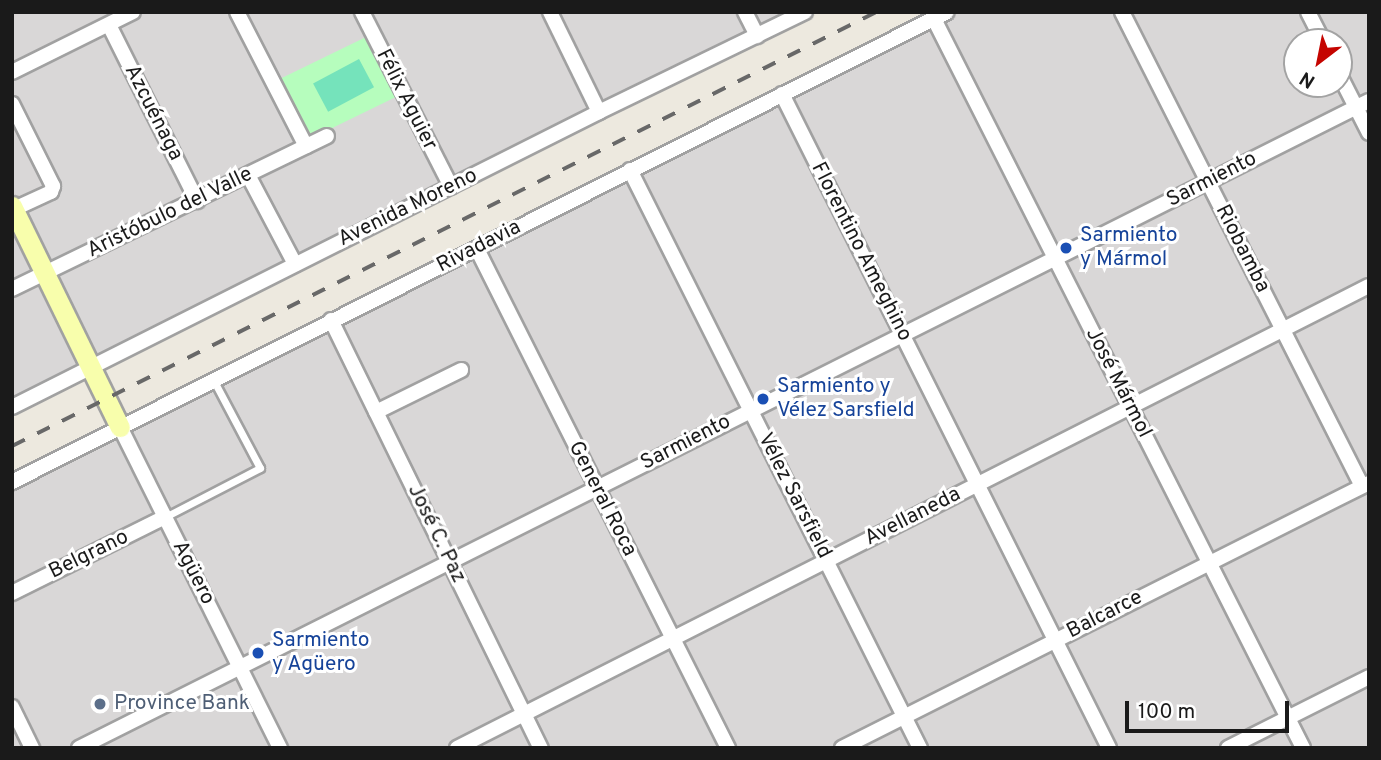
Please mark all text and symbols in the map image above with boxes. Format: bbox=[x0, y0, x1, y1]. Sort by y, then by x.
north arrow bbox=[1283, 28, 1353, 98]
street label: Félix Aguier bbox=[370, 45, 442, 155]
street label: Azcuénaga bbox=[118, 61, 188, 165]
text: N bbox=[1296, 65, 1320, 93]
street label: Sarmiento bbox=[1163, 147, 1261, 213]
street label: Florentino Ameghino bbox=[805, 158, 917, 346]
street label: Aristóbulo del Valle bbox=[83, 162, 257, 264]
street label: Avenida Moreno bbox=[334, 163, 482, 253]
street label: Riobamba bbox=[1209, 201, 1275, 297]
street label: Rivadavia bbox=[433, 215, 525, 279]
place label: Sarmiento y Mármol bbox=[1080, 223, 1178, 273]
marker: Sarmiento y Mármol bbox=[1058, 240, 1074, 256]
street label: José Mármol bbox=[1079, 324, 1157, 442]
place label: Sarmiento y Vélez Sarsfield bbox=[777, 374, 915, 424]
marker: Sarmiento y Vélez Sarsfield bbox=[755, 391, 771, 407]
street label: Sarmiento bbox=[637, 410, 735, 476]
street label: Vélez Sarsfield bbox=[752, 429, 836, 563]
street label: General Roca bbox=[562, 437, 642, 561]
street label: José C. Paz bbox=[401, 481, 471, 587]
street label: Avellaneda bbox=[861, 482, 965, 552]
street label: Belgrano bbox=[45, 525, 133, 585]
street label: Agüero bbox=[166, 537, 220, 609]
street label: Balcarce bbox=[1063, 585, 1147, 645]
place label: Sarmiento y Agüero bbox=[272, 628, 370, 678]
marker: Sarmiento y Agüero bbox=[250, 645, 266, 661]
scale bar bbox=[1129, 686, 1294, 730]
place label: Province Bank bbox=[114, 691, 250, 717]
marker: Province Bank bbox=[92, 696, 108, 712]
text: 100 m bbox=[1138, 699, 1195, 726]

